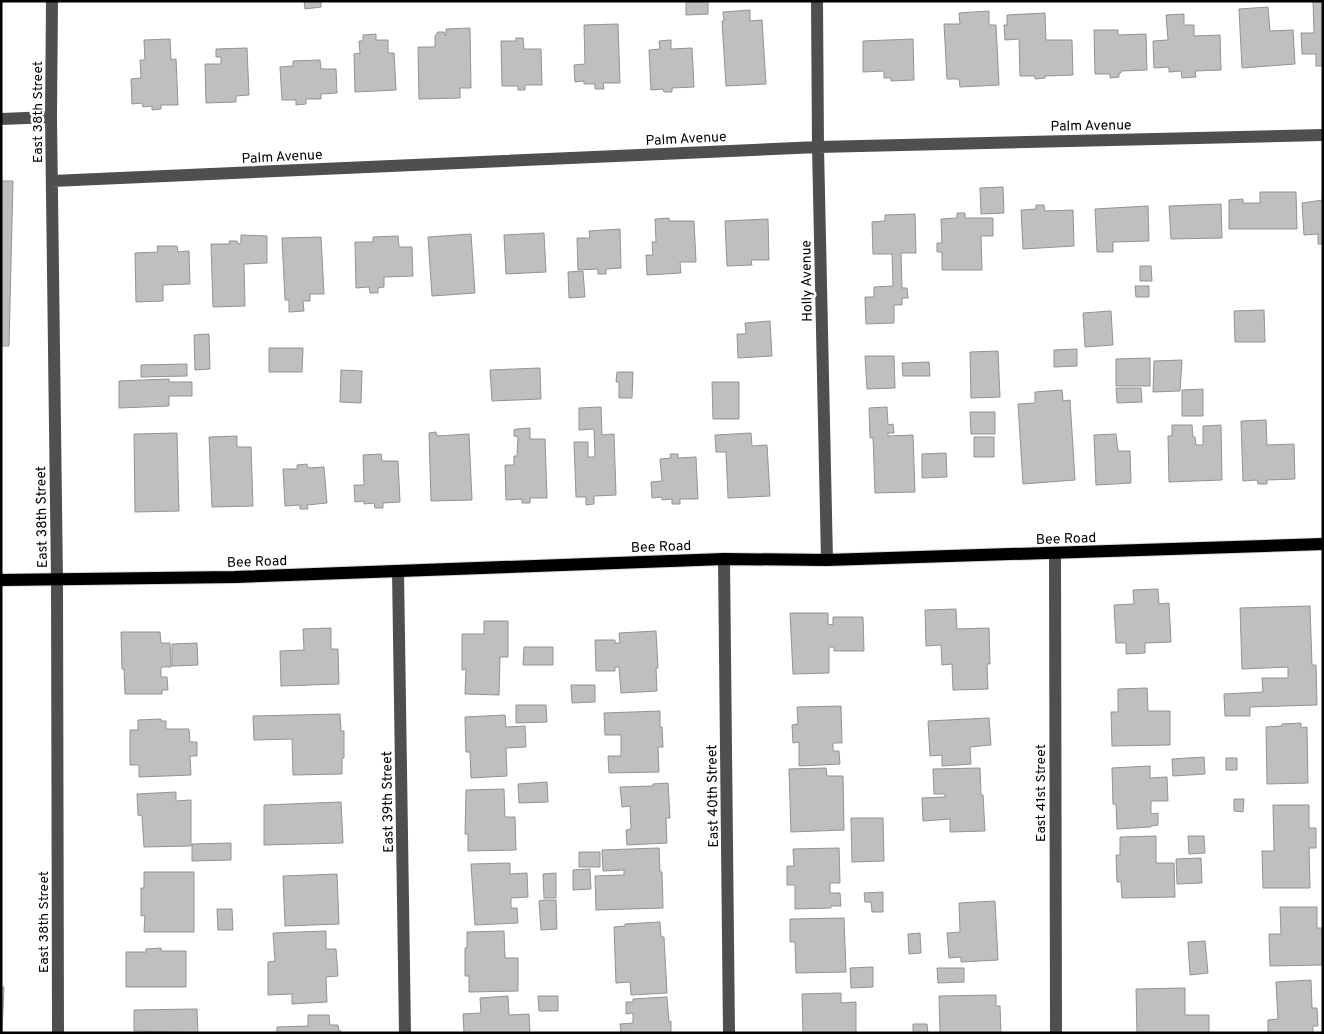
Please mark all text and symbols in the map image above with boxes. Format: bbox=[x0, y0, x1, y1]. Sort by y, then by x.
street label: East 38th Street bbox=[30, 61, 47, 163]
street label: Palm Avenue bbox=[1050, 117, 1132, 136]
street label: Palm Avenue bbox=[645, 129, 727, 150]
street label: Palm Avenue bbox=[241, 147, 323, 168]
street label: Holly Avenue bbox=[798, 240, 817, 322]
street label: East 38th Street bbox=[33, 466, 52, 568]
street label: Bee Road bbox=[1036, 530, 1096, 549]
street label: Bee Road bbox=[631, 538, 691, 557]
street label: Bee Road bbox=[227, 553, 287, 572]
street label: East 40th Street bbox=[704, 744, 723, 848]
street label: East 41st Street bbox=[1033, 744, 1050, 842]
street label: East 39th Street bbox=[379, 751, 398, 853]
street label: East 38th Street bbox=[36, 871, 53, 973]

